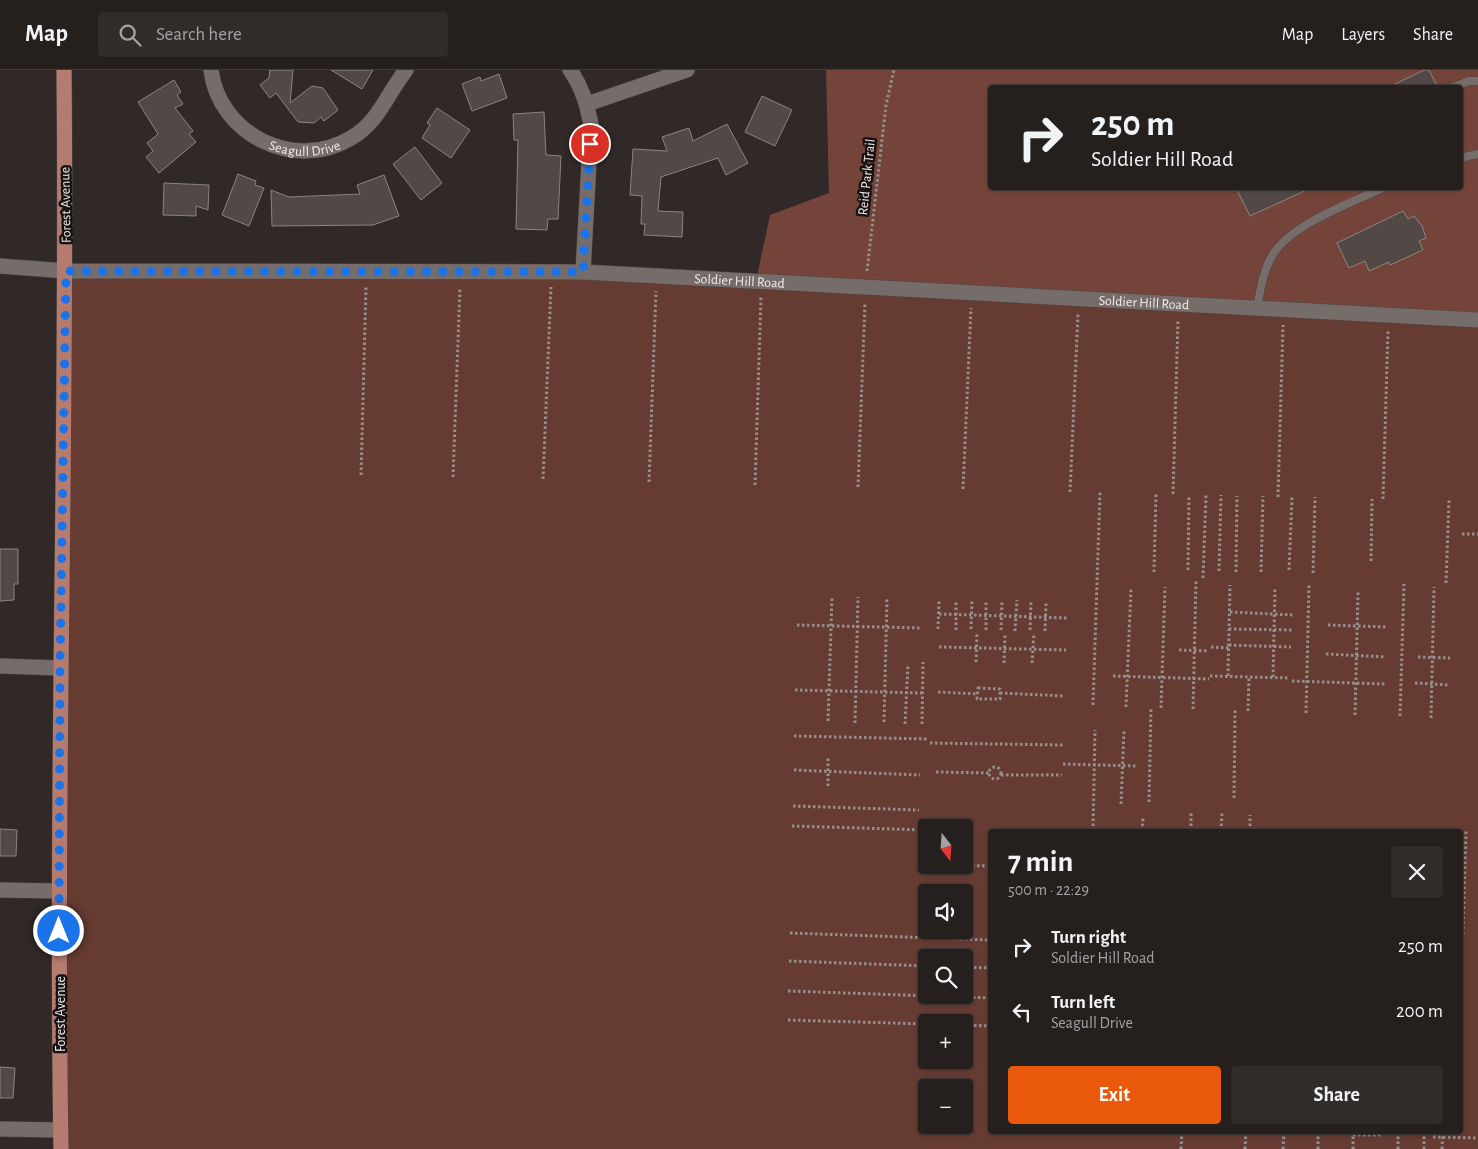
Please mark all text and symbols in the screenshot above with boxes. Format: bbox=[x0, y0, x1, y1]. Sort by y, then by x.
search box bbox=[98, 12, 448, 57]
icon: search bbox=[116, 21, 144, 49]
text: Map bbox=[25, 22, 68, 46]
text: Search here bbox=[156, 25, 242, 44]
text: Map bbox=[1282, 26, 1313, 44]
text: Layers bbox=[1341, 26, 1385, 44]
text: Share bbox=[1413, 26, 1453, 44]
icon: right bbox=[1008, 105, 1073, 170]
text: 250 m bbox=[1091, 107, 1174, 142]
pin bbox=[569, 123, 611, 165]
icon: arrive bbox=[576, 130, 604, 158]
street label: Seagull Drive bbox=[267, 138, 342, 159]
street label: Reid Park Trail bbox=[856, 138, 878, 216]
text: Soldier Hill Road bbox=[1091, 148, 1233, 170]
street label: Forest Avenue bbox=[58, 167, 74, 243]
street label: Soldier Hill Road bbox=[694, 272, 785, 291]
street label: Soldier Hill Road bbox=[1098, 294, 1190, 313]
north arrow bbox=[918, 819, 972, 874]
map controls bbox=[918, 819, 973, 1134]
button: close bbox=[1391, 846, 1443, 898]
text: 7 min bbox=[1008, 847, 1073, 877]
text: 500 m · 22:29 bbox=[1008, 882, 1089, 898]
button: sound bbox=[918, 884, 973, 939]
position arrow bbox=[32, 904, 84, 956]
text: Turn right bbox=[1051, 928, 1126, 947]
icon: right bbox=[1008, 933, 1036, 961]
text: 250 m bbox=[1398, 937, 1443, 956]
button: search bbox=[918, 949, 973, 1004]
text: Soldier Hill Road bbox=[1051, 950, 1155, 966]
street label: Forest Avenue bbox=[54, 976, 68, 1052]
text: Turn left bbox=[1051, 993, 1115, 1012]
icon: left bbox=[1008, 998, 1036, 1026]
text: 200 m bbox=[1396, 1002, 1443, 1021]
button: + bbox=[918, 1014, 973, 1069]
text: Seagull Drive bbox=[1051, 1015, 1133, 1031]
button: Exit bbox=[1008, 1066, 1221, 1124]
button: Share bbox=[1231, 1066, 1443, 1124]
button: − bbox=[918, 1079, 973, 1134]

